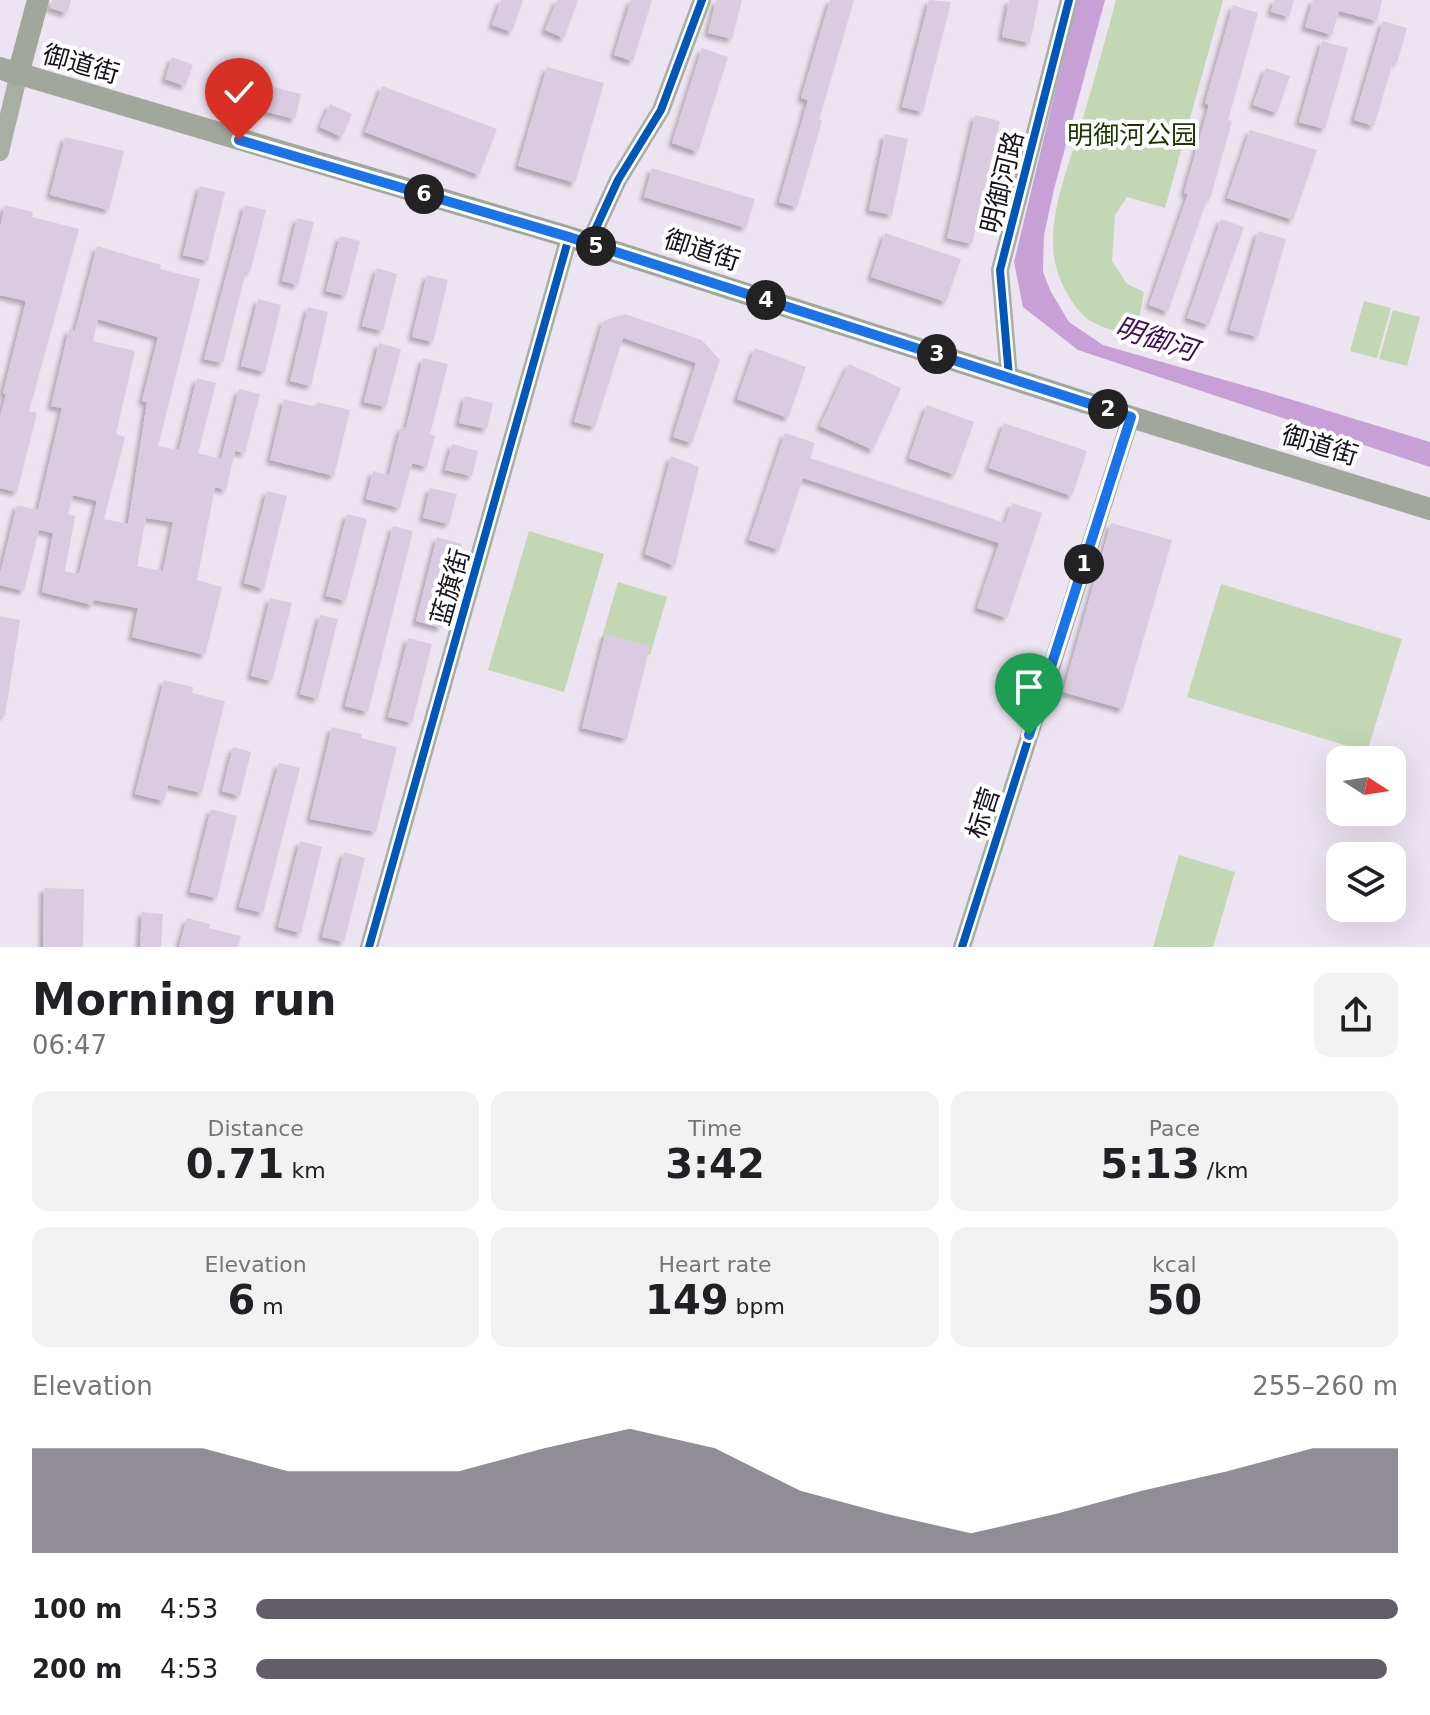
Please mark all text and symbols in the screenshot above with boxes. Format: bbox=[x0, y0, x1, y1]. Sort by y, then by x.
street label: 御道街 bbox=[39, 39, 123, 89]
pin bbox=[205, 58, 273, 140]
icon: check bbox=[217, 70, 261, 114]
park label: 明御河公园 bbox=[1067, 120, 1197, 150]
street label: 明御河路 bbox=[975, 128, 1029, 236]
pin: 6 bbox=[404, 174, 444, 214]
text: 6 bbox=[416, 181, 432, 206]
street label: 御道街 bbox=[660, 224, 744, 276]
pin: 5 bbox=[576, 226, 616, 266]
text: 5 bbox=[588, 233, 604, 258]
pin: 4 bbox=[746, 280, 786, 320]
text: 4 bbox=[758, 287, 774, 312]
water label: 明御河 bbox=[1111, 310, 1206, 369]
pin: 3 bbox=[917, 334, 957, 374]
text: 3 bbox=[929, 341, 945, 366]
pin: 2 bbox=[1088, 389, 1128, 429]
text: 2 bbox=[1100, 396, 1116, 421]
street label: 御道街 bbox=[1278, 419, 1362, 471]
pin: 1 bbox=[1064, 544, 1104, 584]
street label: 蓝旗街 bbox=[425, 545, 475, 629]
text: 1 bbox=[1076, 551, 1092, 576]
pin bbox=[995, 653, 1063, 735]
icon: arrive bbox=[1007, 665, 1051, 709]
north arrow bbox=[1326, 746, 1406, 826]
map controls bbox=[1326, 746, 1406, 922]
street label: 标营 bbox=[961, 784, 1005, 842]
button: layers bbox=[1326, 842, 1406, 922]
button: share bbox=[1314, 973, 1398, 1057]
text: Morning run bbox=[32, 974, 337, 1025]
text: 06:47 bbox=[32, 1030, 107, 1060]
text: Distance bbox=[208, 1116, 304, 1141]
text: Time bbox=[688, 1116, 742, 1141]
text: Pace bbox=[1149, 1116, 1200, 1141]
text: 0.71 bbox=[186, 1141, 284, 1187]
text: 3:42 bbox=[665, 1141, 765, 1187]
text: 5:13 bbox=[1100, 1141, 1200, 1187]
text: km bbox=[284, 1158, 326, 1183]
text: /km bbox=[1200, 1158, 1248, 1183]
text: Elevation bbox=[205, 1252, 307, 1277]
text: Heart rate bbox=[659, 1252, 771, 1277]
text: kcal bbox=[1152, 1252, 1197, 1277]
text: 6 bbox=[228, 1277, 255, 1323]
text: 149 bbox=[645, 1277, 729, 1323]
text: 50 bbox=[1146, 1277, 1202, 1323]
text: m bbox=[255, 1294, 284, 1319]
text: bpm bbox=[729, 1294, 785, 1319]
text: Elevation bbox=[32, 1371, 153, 1401]
text: 255–260 m bbox=[1252, 1371, 1398, 1401]
text: 100 m bbox=[32, 1594, 122, 1624]
text: 4:53 bbox=[160, 1594, 218, 1624]
text: 200 m bbox=[32, 1654, 122, 1684]
text: 4:53 bbox=[160, 1654, 218, 1684]

